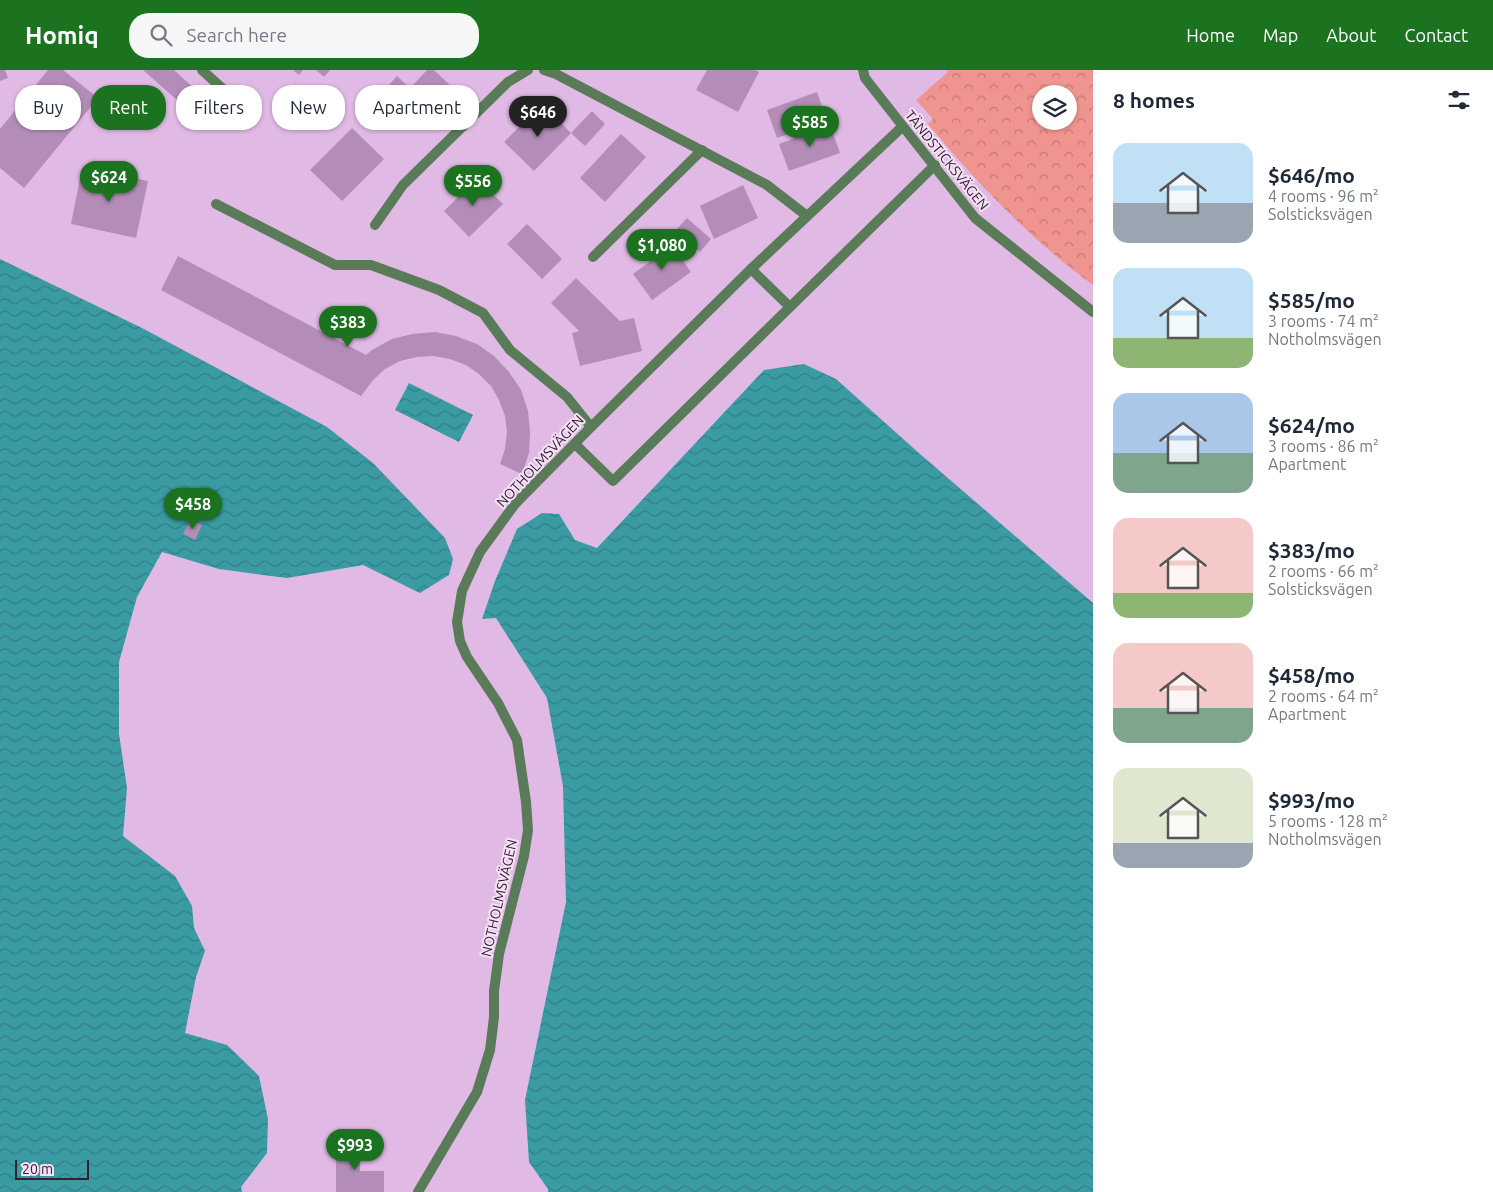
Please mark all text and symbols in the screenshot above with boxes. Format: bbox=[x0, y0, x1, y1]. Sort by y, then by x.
search box bbox=[129, 13, 479, 58]
icon: search bbox=[147, 21, 175, 49]
text: Homiq bbox=[25, 22, 99, 49]
text: Search here bbox=[187, 24, 287, 46]
text: Home bbox=[1186, 25, 1235, 45]
text: Map bbox=[1263, 25, 1298, 45]
text: About bbox=[1326, 25, 1376, 45]
text: Contact bbox=[1404, 25, 1468, 45]
chip: Buy bbox=[15, 85, 81, 130]
chip: Rent bbox=[91, 85, 166, 130]
chip: Filters bbox=[176, 85, 262, 130]
chip: New bbox=[272, 85, 345, 130]
chip: Apartment bbox=[355, 85, 479, 130]
map controls bbox=[1032, 85, 1077, 130]
button: layers bbox=[1032, 85, 1077, 130]
icon: filters bbox=[1445, 86, 1473, 114]
text: 8 homes bbox=[1113, 88, 1195, 112]
pin: $646 bbox=[508, 96, 568, 138]
text: $646 bbox=[520, 103, 556, 121]
pin: $585 bbox=[780, 106, 840, 148]
street label: TÄNDSTICKSVÄGEN bbox=[902, 107, 992, 213]
text: $585 bbox=[792, 113, 828, 131]
pin: $624 bbox=[79, 160, 139, 203]
icon: home bbox=[1153, 163, 1213, 223]
text: $646/mo bbox=[1268, 163, 1355, 187]
pin: $556 bbox=[443, 164, 503, 207]
text: $624 bbox=[91, 168, 127, 186]
text: $556 bbox=[455, 172, 491, 190]
text: 4 rooms · 96 m² bbox=[1268, 187, 1379, 205]
text: Solsticksvägen bbox=[1268, 205, 1373, 223]
pin: $1,080 bbox=[621, 228, 703, 271]
text: $1,080 bbox=[637, 236, 687, 254]
icon: home bbox=[1153, 288, 1213, 348]
text: $585/mo bbox=[1268, 288, 1355, 312]
pin: $383 bbox=[318, 306, 378, 348]
text: 3 rooms · 74 m² bbox=[1268, 312, 1379, 330]
text: $383 bbox=[330, 313, 366, 331]
text: Notholmsvägen bbox=[1268, 330, 1382, 348]
street label: NOTHOLMSVÄGEN bbox=[493, 412, 587, 510]
icon: home bbox=[1153, 413, 1213, 473]
text: $624/mo bbox=[1268, 413, 1355, 437]
text: 3 rooms · 86 m² bbox=[1268, 437, 1379, 455]
text: Apartment bbox=[1268, 455, 1346, 473]
pin: $458 bbox=[163, 488, 223, 530]
text: $458 bbox=[175, 495, 211, 513]
icon: home bbox=[1153, 538, 1213, 598]
text: $383/mo bbox=[1268, 538, 1355, 562]
text: 2 rooms · 66 m² bbox=[1268, 562, 1379, 580]
text: Solsticksvägen bbox=[1268, 580, 1373, 598]
icon: home bbox=[1153, 663, 1213, 723]
text: $458/mo bbox=[1268, 663, 1355, 687]
text: 2 rooms · 64 m² bbox=[1268, 687, 1379, 705]
text: Apartment bbox=[1268, 705, 1346, 723]
icon: home bbox=[1153, 788, 1213, 848]
text: $993/mo bbox=[1268, 788, 1355, 812]
text: 5 rooms · 128 m² bbox=[1268, 812, 1388, 830]
text: Notholmsvägen bbox=[1268, 830, 1382, 848]
street label: NOTHOLMSVÄGEN bbox=[478, 838, 520, 958]
pin: $993 bbox=[325, 1128, 385, 1171]
text: $993 bbox=[337, 1136, 373, 1154]
scale bar bbox=[15, 1157, 89, 1180]
text: 20 m bbox=[22, 1161, 53, 1177]

